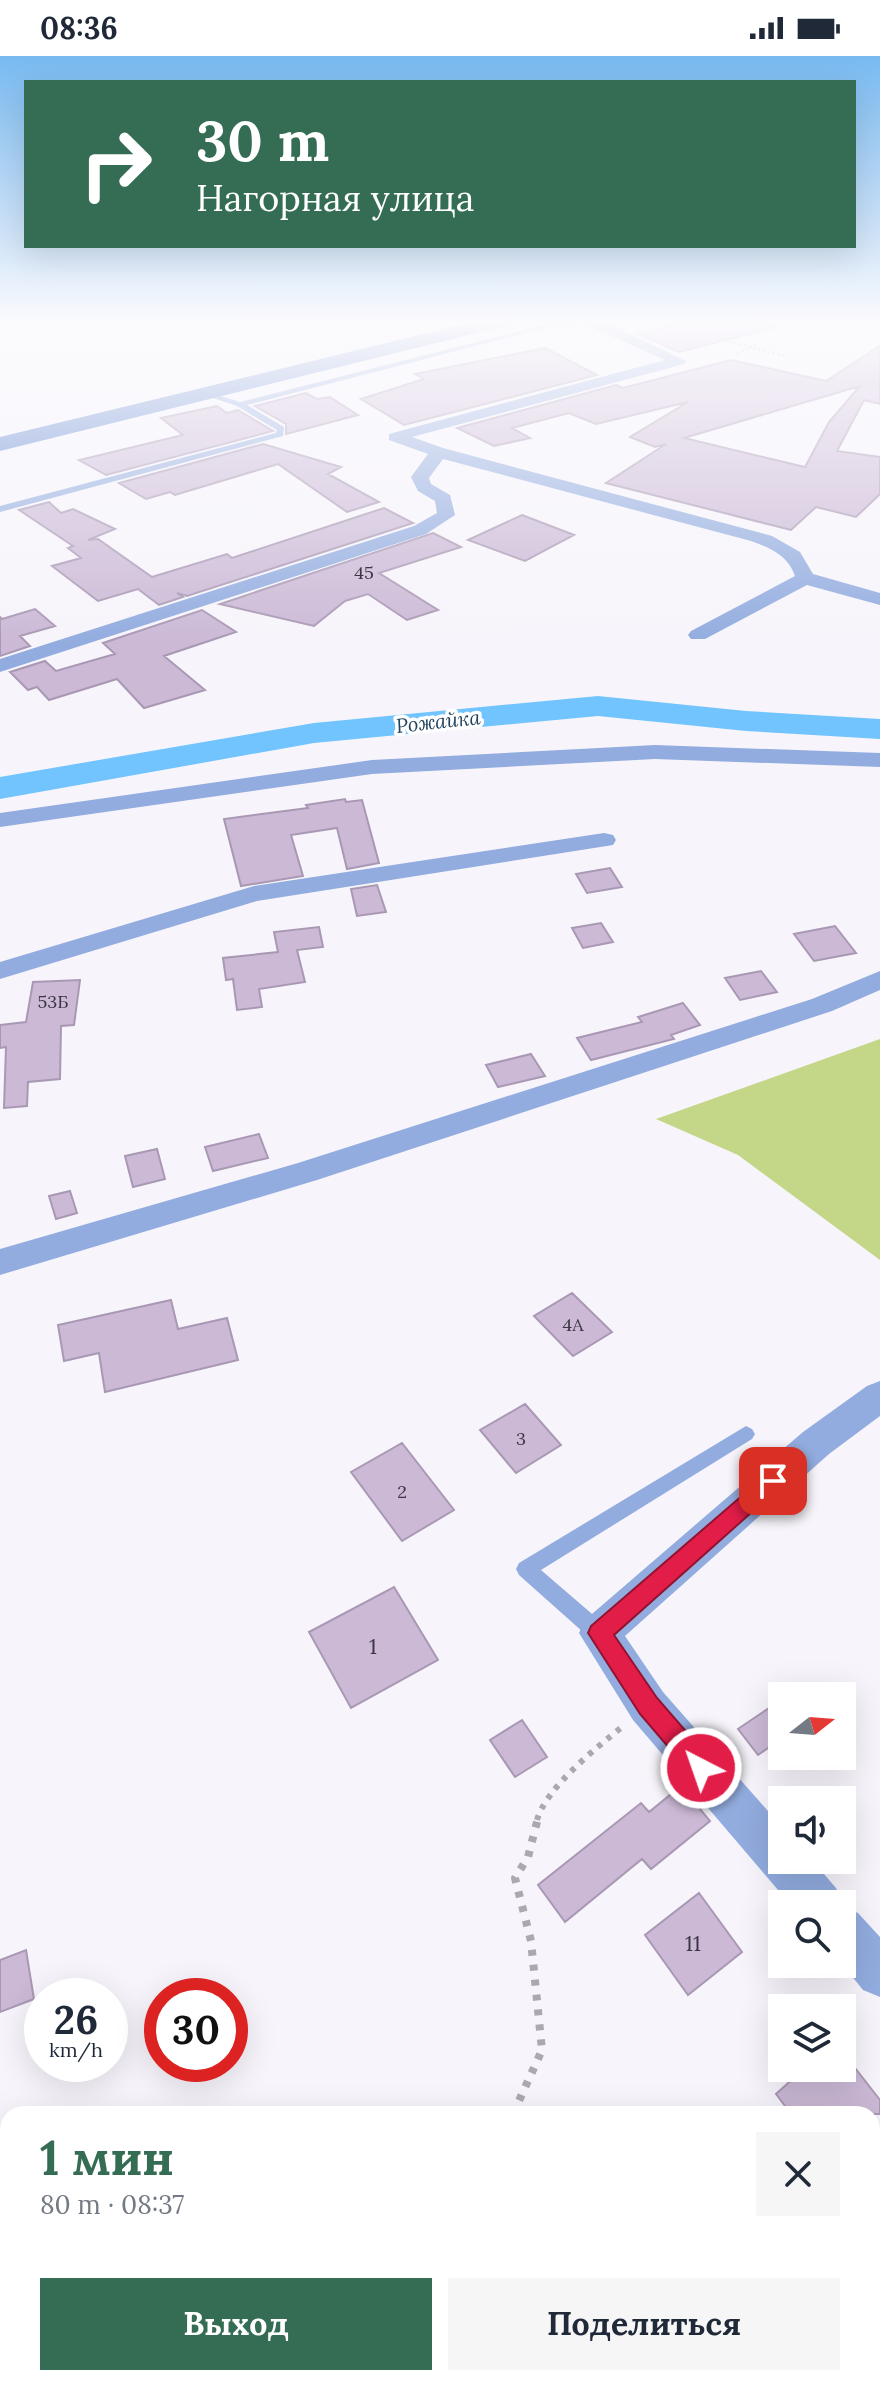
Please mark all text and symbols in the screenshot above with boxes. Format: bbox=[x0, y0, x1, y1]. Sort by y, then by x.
text: 08:36 bbox=[40, 9, 118, 47]
text: 30 m bbox=[196, 105, 329, 176]
icon: right bbox=[64, 112, 168, 216]
text: Нагорная улица bbox=[196, 175, 474, 221]
house number: 45 bbox=[354, 561, 374, 584]
water label: Рожайка bbox=[395, 704, 481, 738]
house number: 53Б bbox=[37, 990, 69, 1013]
house number: 4А bbox=[562, 1313, 584, 1336]
house number: 3 bbox=[516, 1427, 526, 1450]
pin bbox=[739, 1447, 807, 1515]
icon: arrive bbox=[751, 1459, 795, 1503]
house number: 2 bbox=[397, 1480, 407, 1503]
house number: 1 bbox=[369, 1632, 377, 1660]
north arrow bbox=[768, 1682, 856, 1770]
map controls bbox=[768, 1682, 856, 2082]
position arrow bbox=[659, 1726, 743, 1810]
button: sound bbox=[768, 1786, 856, 1874]
button: search bbox=[768, 1890, 856, 1978]
house number: 11 bbox=[685, 1929, 701, 1957]
speed limit sign: 30 bbox=[144, 1978, 248, 2082]
text: 26 bbox=[54, 1994, 98, 2045]
button: layers bbox=[768, 1994, 856, 2082]
text: km/h bbox=[49, 2037, 103, 2062]
text: 1 мин bbox=[40, 2127, 174, 2188]
button: close bbox=[756, 2132, 840, 2216]
text: 80 m · 08:37 bbox=[40, 2188, 184, 2221]
button: Выход bbox=[40, 2278, 432, 2370]
button: Поделиться bbox=[448, 2278, 840, 2370]

